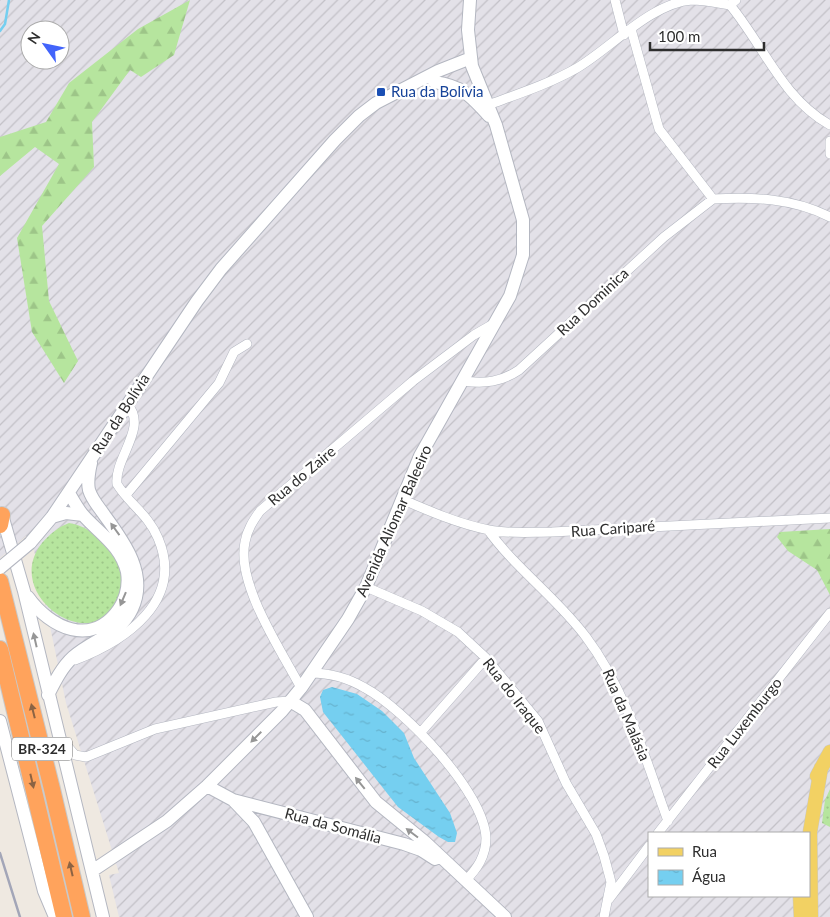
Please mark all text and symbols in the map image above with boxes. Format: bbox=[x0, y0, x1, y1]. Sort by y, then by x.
north arrow bbox=[20, 20, 70, 70]
scale bar bbox=[650, 20, 764, 52]
text: 100 m bbox=[658, 27, 700, 45]
text: N bbox=[24, 28, 44, 47]
place label: Rua da Bolívia bbox=[391, 82, 483, 100]
marker: Rua da Bolívia bbox=[375, 86, 387, 98]
street label: Rua Dominica bbox=[553, 264, 632, 339]
street label: Rua da Bolívia bbox=[87, 370, 153, 457]
street label: Rua do Zaire bbox=[264, 442, 339, 509]
street label: Avenida Aliomar Baleeiro bbox=[351, 442, 435, 599]
street label: Rua Cariparé bbox=[570, 516, 656, 540]
one-way arrow bbox=[110, 522, 120, 536]
one-way arrow bbox=[119, 592, 127, 606]
one-way arrow bbox=[31, 633, 39, 648]
street label: Rua do Iraque bbox=[480, 654, 550, 737]
street label: Rua da Malásia bbox=[599, 666, 654, 763]
street label: Rua Luxemburgo bbox=[703, 673, 785, 771]
one-way arrow bbox=[29, 704, 37, 719]
one-way arrow bbox=[250, 730, 262, 742]
road number: BR-324 bbox=[12, 738, 72, 761]
one-way arrow bbox=[28, 774, 36, 789]
one-way arrow bbox=[355, 777, 366, 790]
street label: Rua da Somália bbox=[283, 803, 384, 847]
one-way arrow bbox=[406, 827, 419, 838]
legend bbox=[648, 832, 810, 897]
text: Rua bbox=[692, 842, 717, 860]
one-way arrow bbox=[67, 862, 75, 877]
text: Água bbox=[692, 867, 726, 885]

